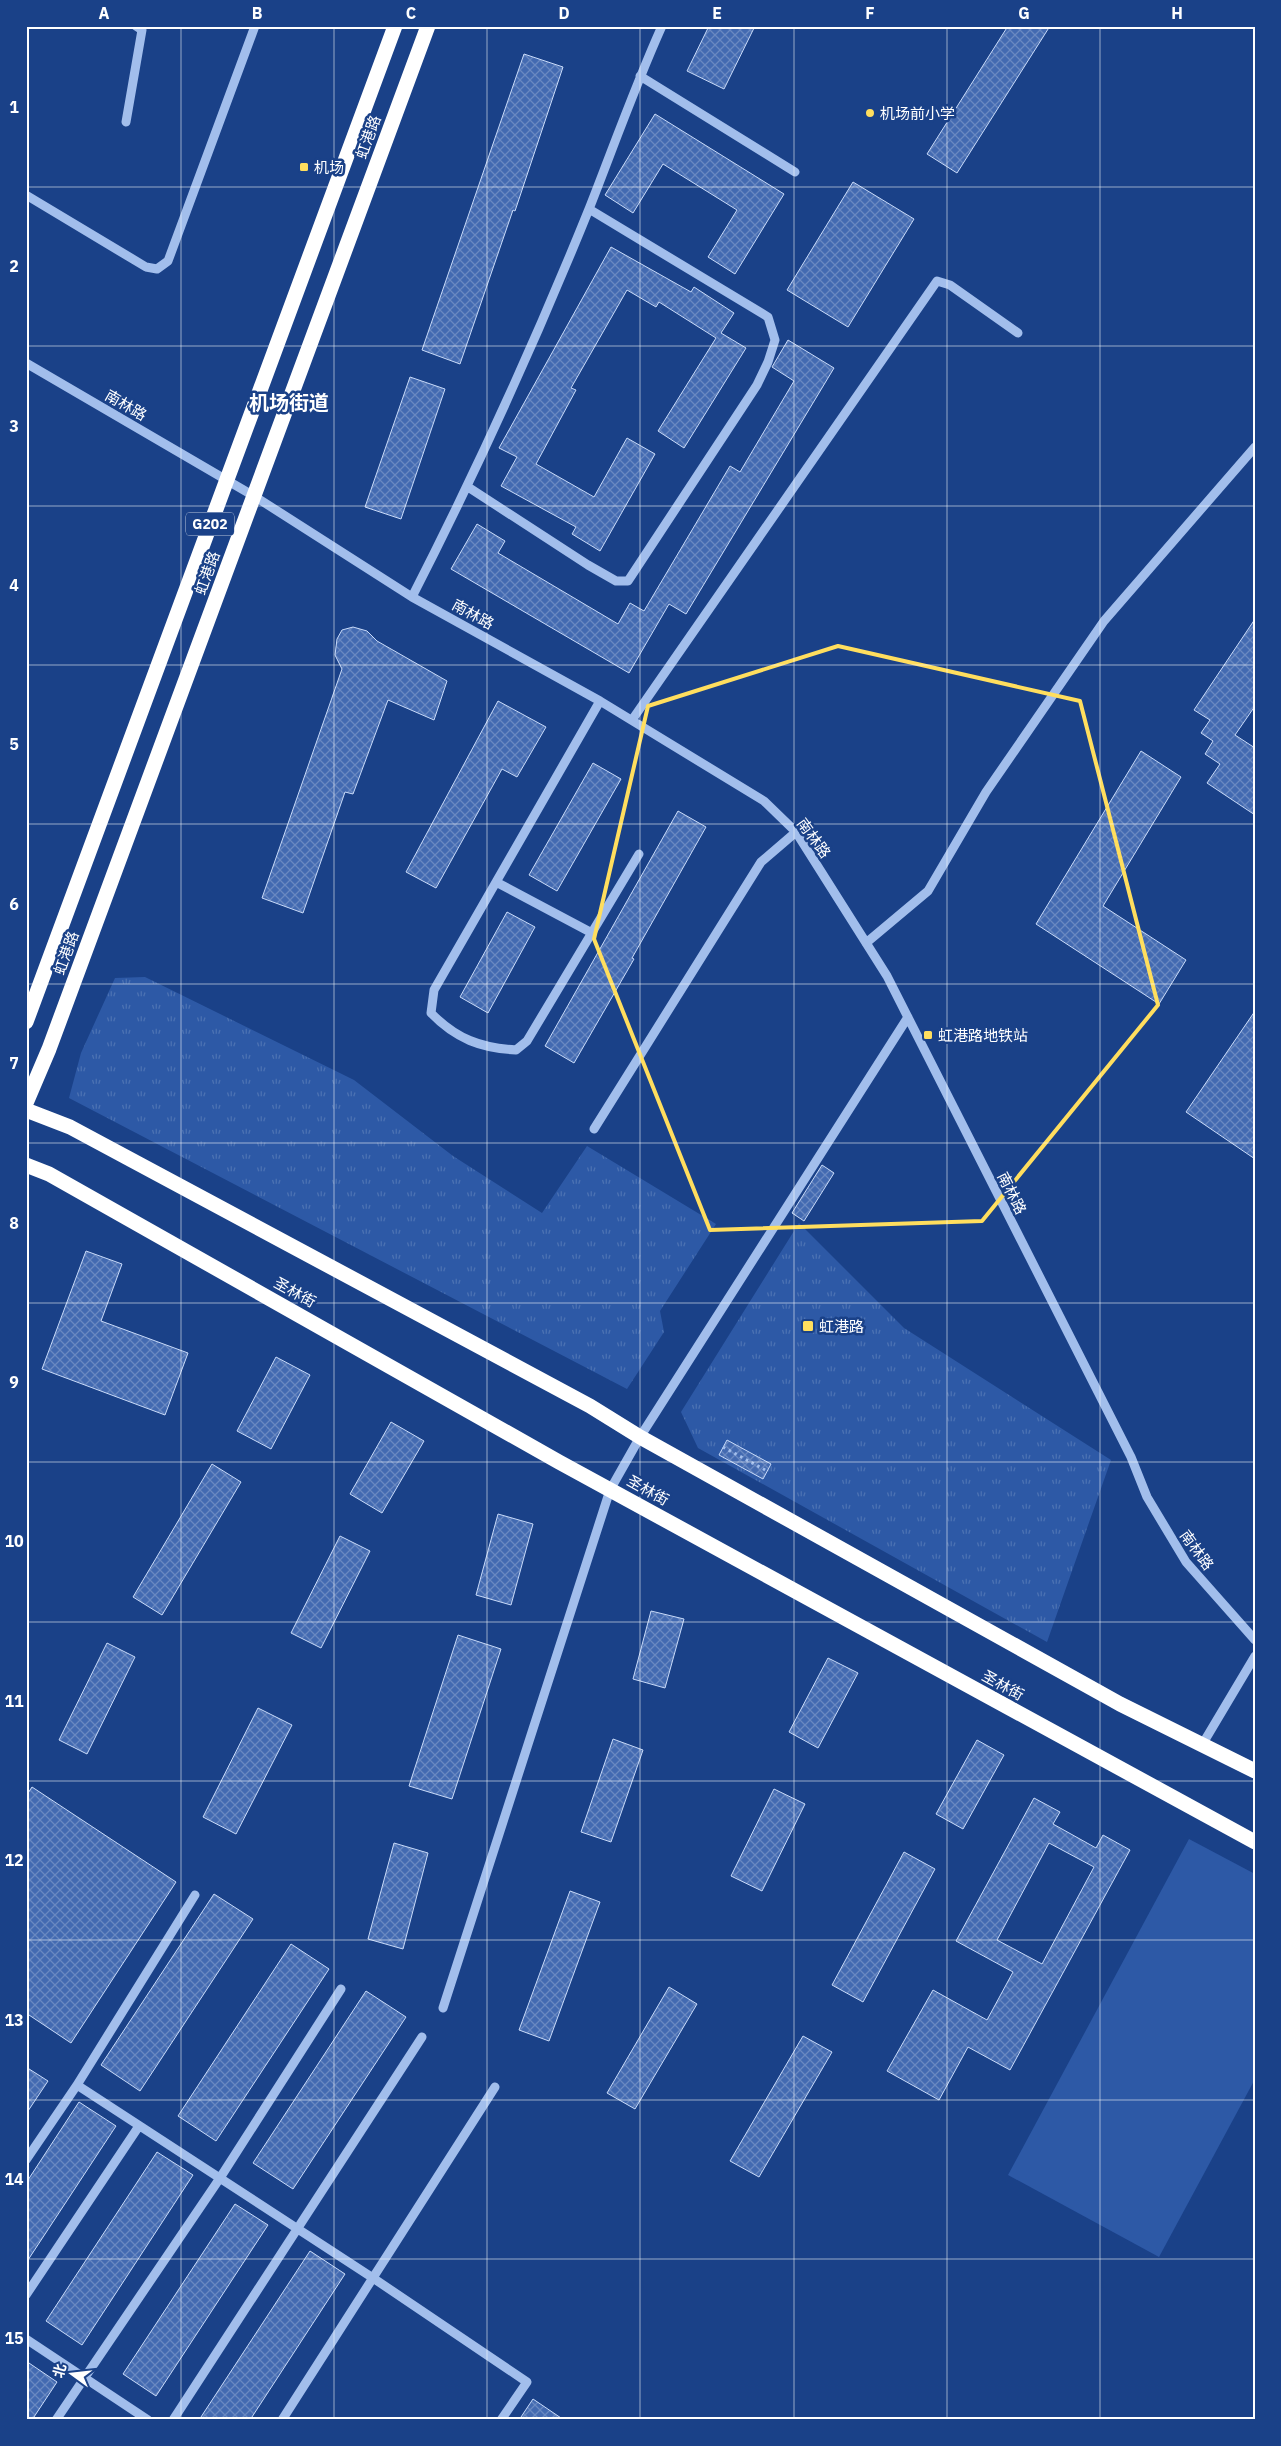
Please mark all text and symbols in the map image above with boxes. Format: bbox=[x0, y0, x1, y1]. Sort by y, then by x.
text: A bbox=[99, 3, 110, 23]
text: B bbox=[252, 3, 263, 23]
text: C bbox=[406, 3, 416, 23]
text: D bbox=[558, 3, 570, 23]
text: E bbox=[712, 3, 722, 23]
text: F bbox=[865, 3, 875, 23]
text: G bbox=[1018, 3, 1030, 23]
text: H bbox=[1171, 3, 1183, 23]
text: 1 bbox=[9, 97, 19, 117]
place label: 机场前小学 bbox=[880, 104, 955, 123]
marker: 机场前小学 bbox=[864, 107, 876, 119]
street label: 虹港路 bbox=[351, 113, 385, 161]
place label: 机场 bbox=[314, 158, 344, 177]
marker: 机场 bbox=[298, 161, 310, 173]
text: 2 bbox=[9, 256, 19, 276]
street label: 南林路 bbox=[102, 386, 150, 424]
district label: 机场街道 bbox=[249, 389, 329, 416]
text: 3 bbox=[9, 416, 19, 436]
road number: G202 bbox=[186, 512, 234, 536]
street label: 虹港路 bbox=[190, 549, 224, 597]
text: 4 bbox=[9, 575, 19, 595]
street label: 南林路 bbox=[449, 595, 497, 633]
text: 5 bbox=[9, 734, 19, 754]
street label: 南林路 bbox=[793, 814, 835, 862]
text: 6 bbox=[9, 894, 19, 914]
street label: 虹港路 bbox=[49, 929, 83, 977]
place label: 虹港路地铁站 bbox=[938, 1026, 1028, 1045]
marker: 虹港路地铁站 bbox=[922, 1029, 934, 1041]
text: 7 bbox=[9, 1053, 19, 1073]
street label: 南林路 bbox=[993, 1169, 1031, 1217]
text: 8 bbox=[9, 1213, 19, 1233]
street label: 圣林街 bbox=[271, 1273, 319, 1311]
place label: 虹港路 bbox=[819, 1317, 864, 1336]
marker: 虹港路 bbox=[801, 1319, 815, 1333]
text: 9 bbox=[9, 1372, 19, 1392]
street label: 圣林街 bbox=[624, 1471, 672, 1509]
street label: 南林路 bbox=[1176, 1526, 1218, 1574]
text: 10 bbox=[4, 1531, 24, 1551]
street label: 圣林街 bbox=[979, 1666, 1027, 1704]
text: 11 bbox=[4, 1691, 24, 1711]
text: 12 bbox=[4, 1850, 24, 1870]
text: 13 bbox=[4, 2010, 24, 2030]
text: 14 bbox=[4, 2169, 24, 2189]
text: 15 bbox=[4, 2328, 24, 2348]
north arrow bbox=[48, 2348, 98, 2398]
text: 北 bbox=[49, 2362, 70, 2380]

